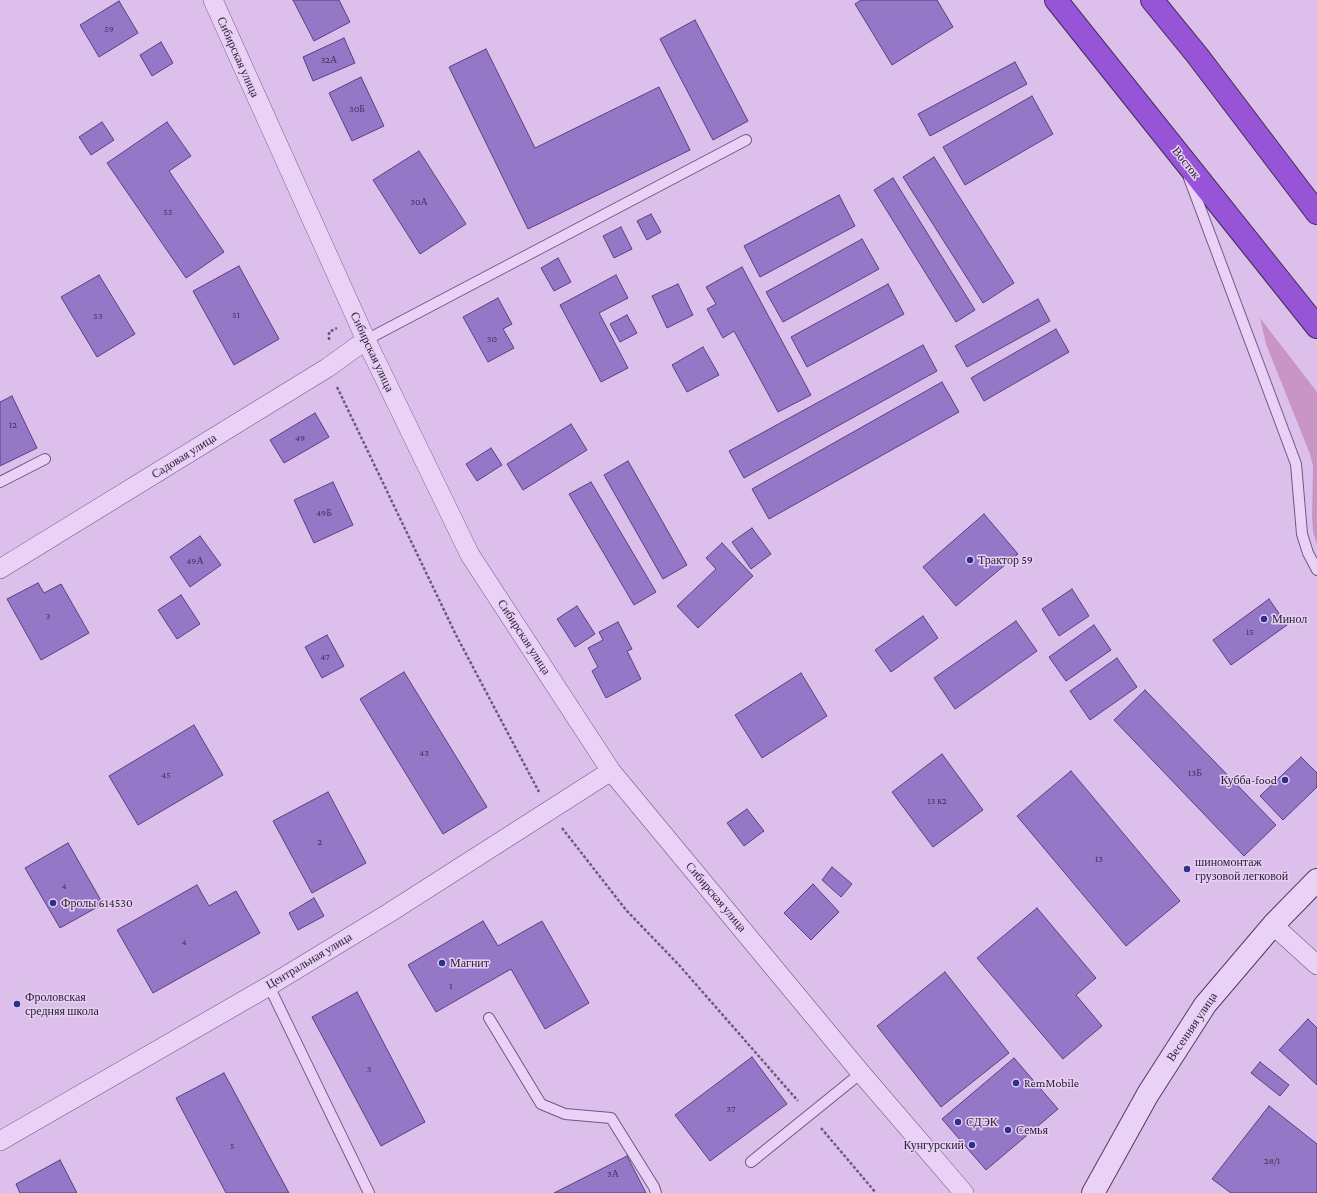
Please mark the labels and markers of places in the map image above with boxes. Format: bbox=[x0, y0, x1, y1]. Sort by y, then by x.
place label: Трактор 59 bbox=[978, 553, 1033, 567]
marker: Трактор 59 bbox=[965, 555, 975, 565]
place label: Минол bbox=[1272, 612, 1307, 626]
marker: Минол bbox=[1259, 614, 1269, 624]
place label: Кубба-food bbox=[1220, 773, 1277, 787]
marker: Кубба-food bbox=[1280, 775, 1290, 785]
place label: шиномонтаж грузовой легковой bbox=[1195, 855, 1288, 883]
marker: шиномонтаж грузовой легковой bbox=[1182, 864, 1192, 874]
place label: Фролы 614530 bbox=[61, 896, 133, 910]
marker: Фролы 614530 bbox=[48, 898, 58, 908]
place label: Магнит bbox=[450, 956, 489, 970]
marker: Магнит bbox=[437, 958, 447, 968]
place label: Фроловская средняя школа bbox=[25, 990, 99, 1018]
marker: Фроловская средняя школа bbox=[12, 999, 22, 1009]
place label: RemMobile bbox=[1024, 1076, 1079, 1090]
marker: RemMobile bbox=[1011, 1078, 1021, 1088]
place label: СДЭК bbox=[966, 1115, 998, 1129]
marker: СДЭК bbox=[953, 1117, 963, 1127]
place label: Семья bbox=[1016, 1123, 1048, 1137]
marker: Семья bbox=[1003, 1125, 1013, 1135]
place label: Кунгурский bbox=[904, 1138, 964, 1152]
marker: Кунгурский bbox=[967, 1140, 977, 1150]

